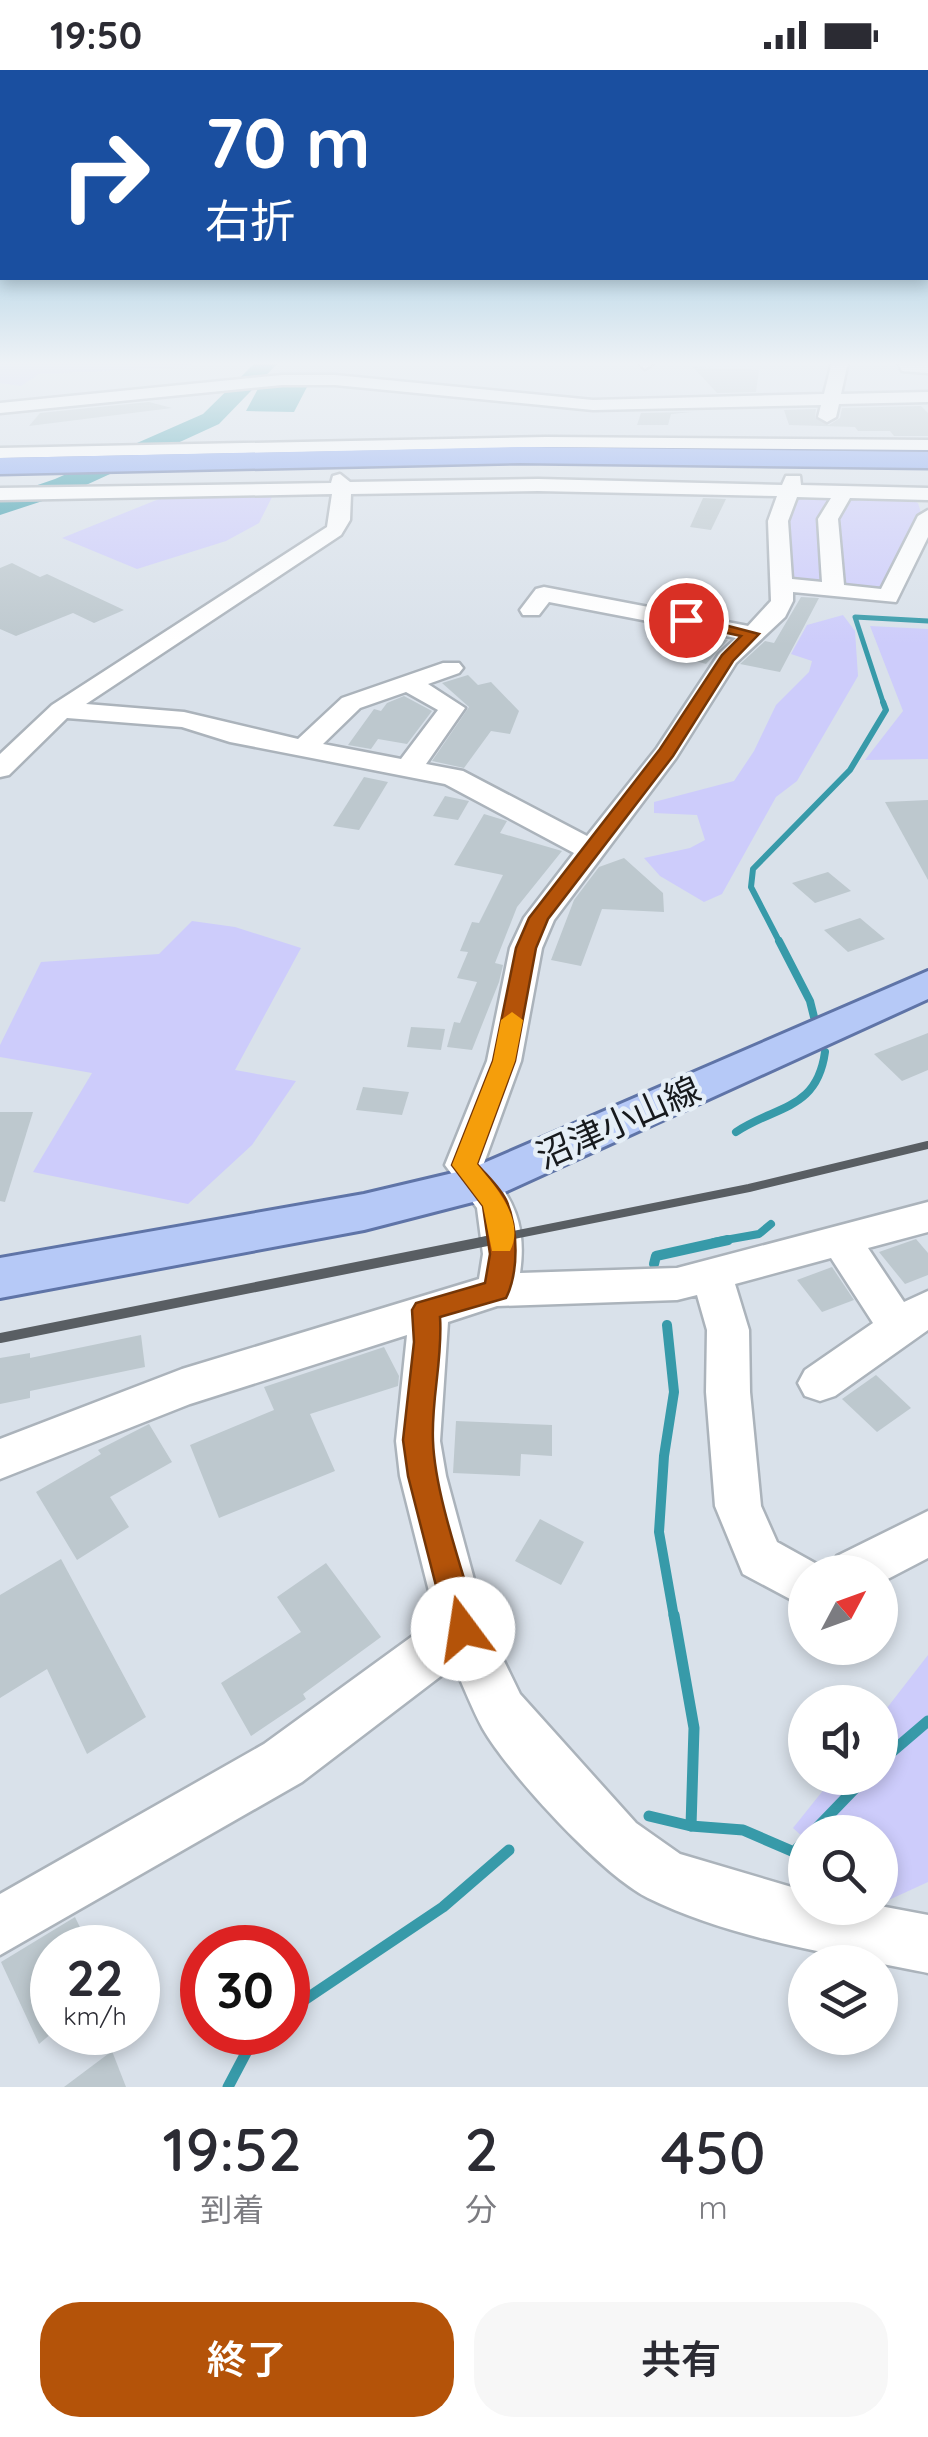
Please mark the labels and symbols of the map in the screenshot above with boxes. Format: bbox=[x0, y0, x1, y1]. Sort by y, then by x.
pin bbox=[644, 578, 729, 663]
street label: 沼津小山線 bbox=[529, 1066, 707, 1178]
north arrow bbox=[788, 1555, 898, 1665]
position arrow bbox=[411, 1577, 515, 1681]
speed limit sign: 30 bbox=[180, 1925, 310, 2055]

